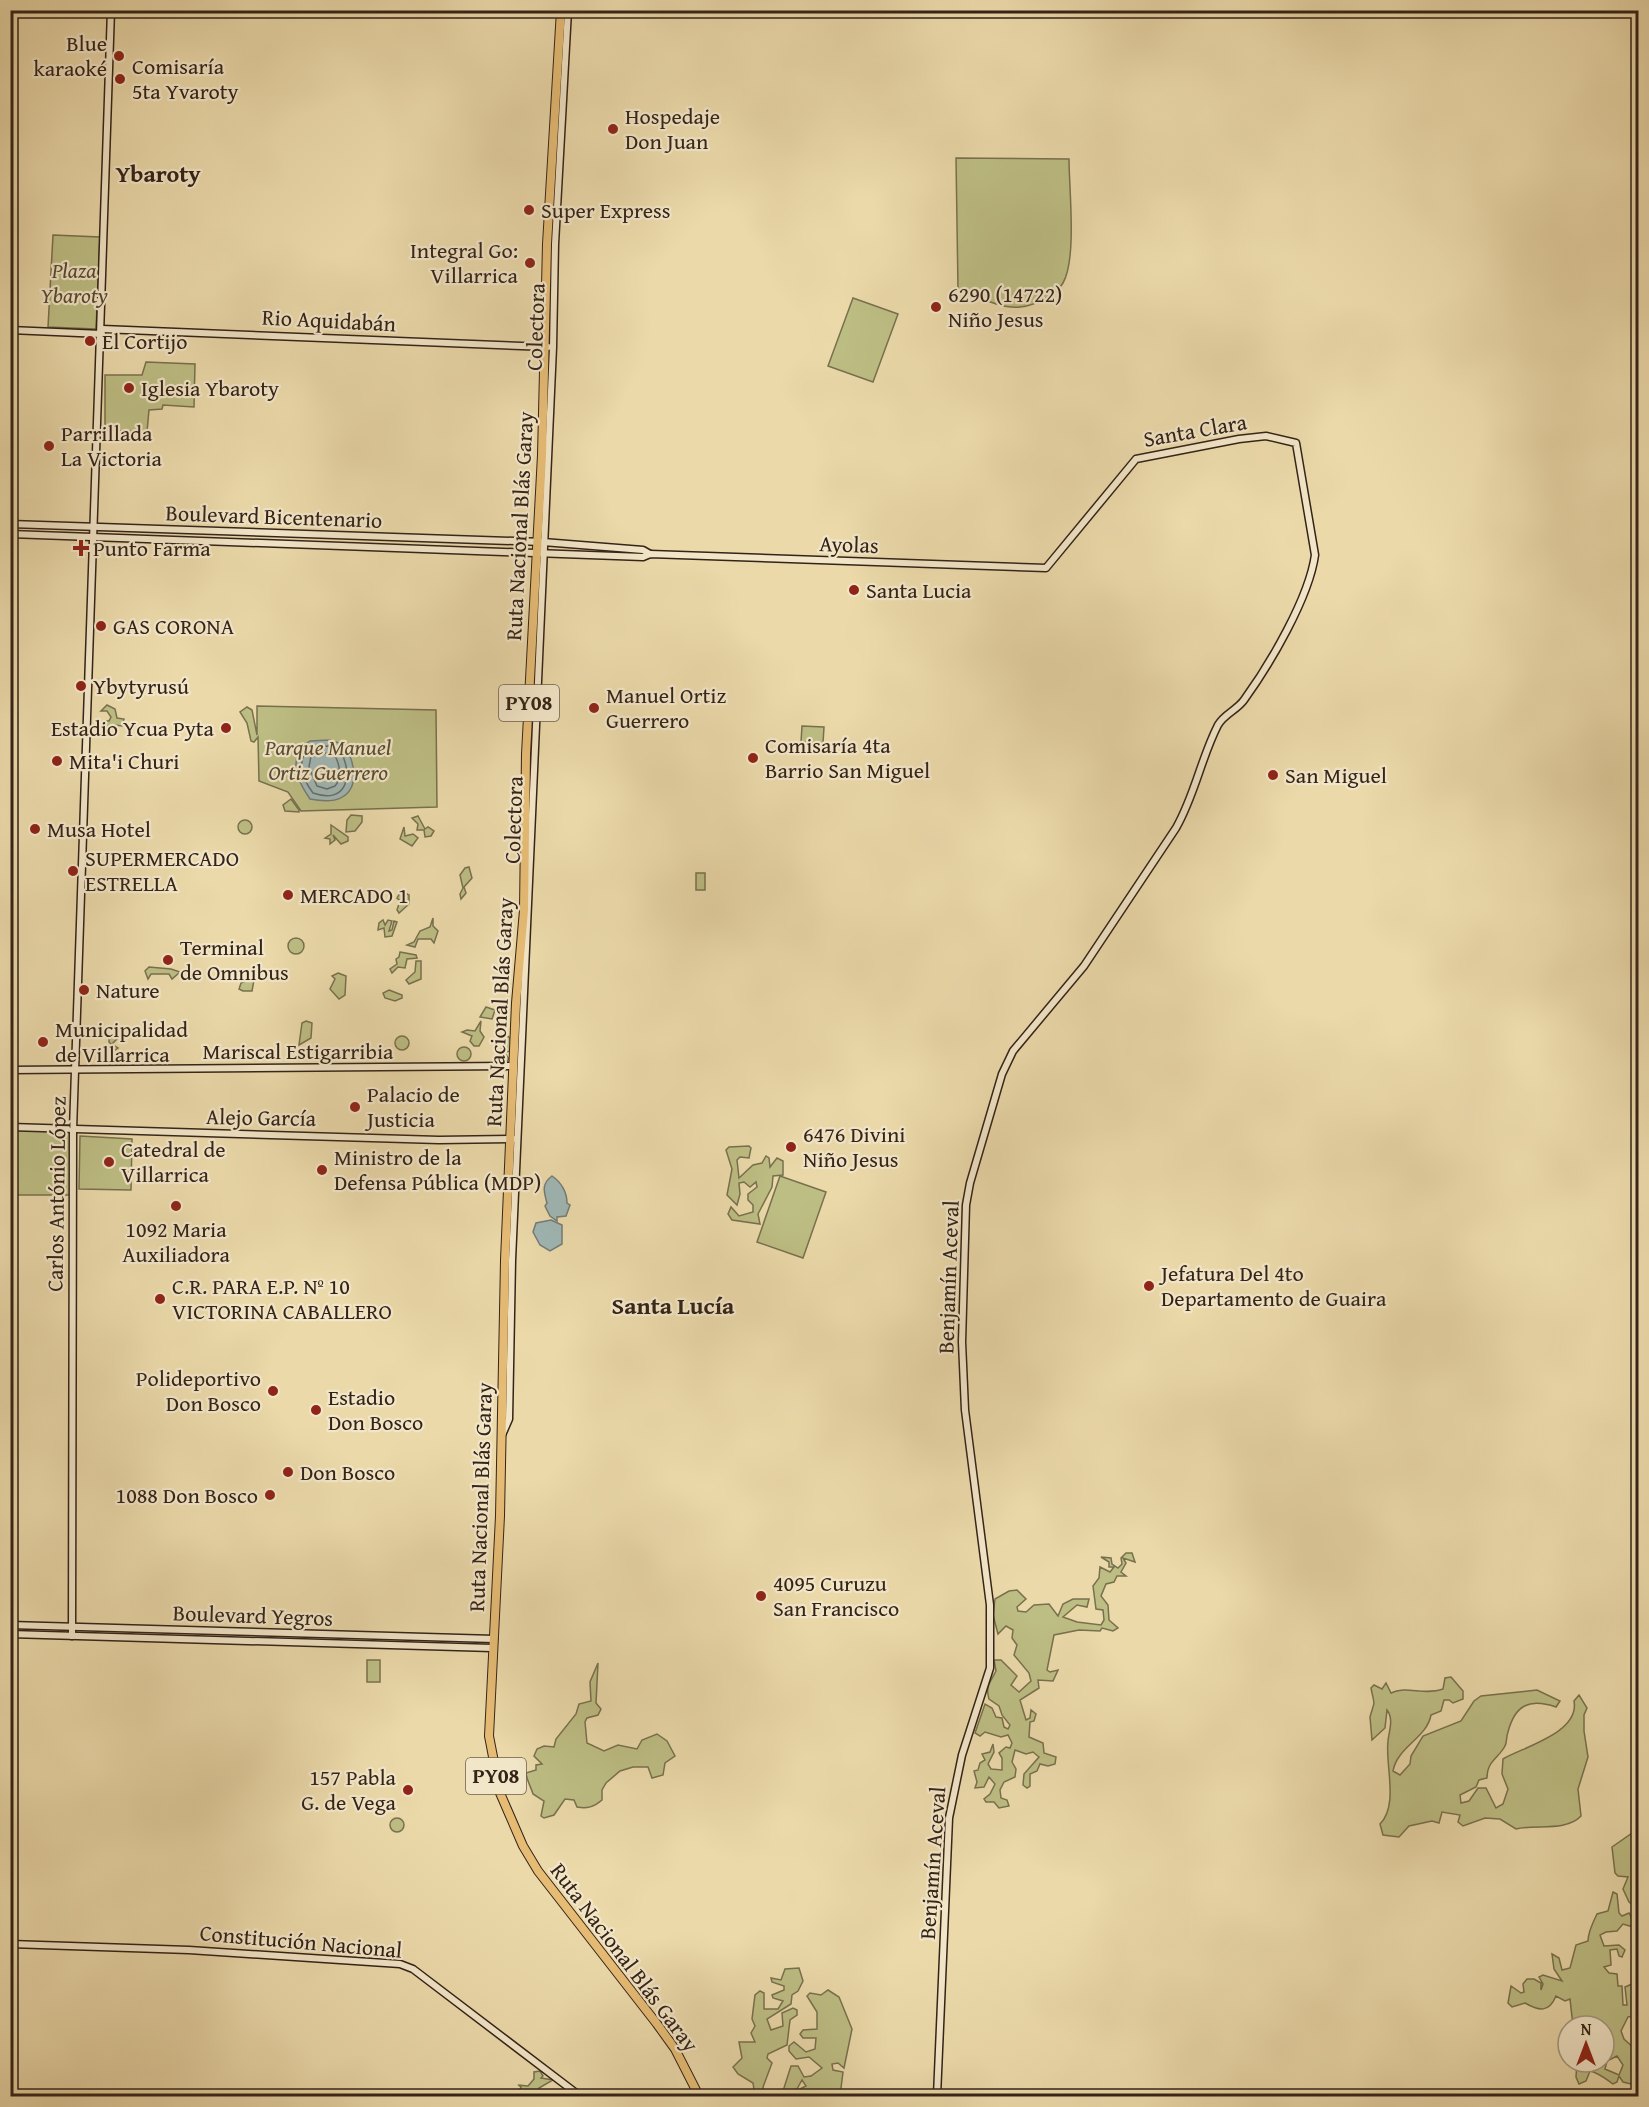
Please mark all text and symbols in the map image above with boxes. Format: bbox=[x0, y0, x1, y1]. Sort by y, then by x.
place label: Blue karaoké bbox=[33, 27, 107, 84]
marker: Blue karaoké bbox=[112, 49, 126, 63]
place label: Comisaría 5ta Yvaroty bbox=[132, 50, 238, 107]
marker: Comisaría 5ta Yvaroty bbox=[113, 72, 127, 86]
place label: Hospedaje Don Juan bbox=[625, 100, 720, 157]
marker: Hospedaje Don Juan bbox=[606, 122, 620, 136]
district label: Ybaroty bbox=[115, 156, 201, 191]
place label: Super Express bbox=[541, 194, 670, 226]
marker: Super Express bbox=[522, 203, 536, 217]
place label: Integral Go: Villarrica bbox=[410, 234, 519, 291]
park label: Plaza Ybaroty bbox=[40, 254, 108, 311]
marker: Integral Go: Villarrica bbox=[523, 256, 537, 270]
place label: 6290 (14722) Niño Jesus bbox=[948, 278, 1062, 335]
street label: Colectora bbox=[517, 282, 553, 371]
marker: 6290 (14722) Niño Jesus bbox=[929, 300, 943, 314]
street label: Rio Aquidabán bbox=[261, 301, 397, 340]
place label: El Cortijo bbox=[102, 325, 187, 357]
marker: El Cortijo bbox=[83, 334, 97, 348]
place label: Iglesia Ybaroty bbox=[141, 372, 279, 404]
marker: Iglesia Ybaroty bbox=[122, 381, 136, 395]
street label: Santa Clara bbox=[1141, 405, 1250, 455]
street label: Ruta Nacional Blás Garay bbox=[497, 411, 541, 641]
place label: Parrillada La Victoria bbox=[61, 417, 163, 474]
marker: Parrillada La Victoria bbox=[42, 439, 56, 453]
street label: Boulevard Bicentenario bbox=[165, 496, 383, 536]
street label: Ayolas bbox=[819, 527, 879, 561]
place label: Punto Farma bbox=[93, 532, 211, 564]
marker: Punto Farma bbox=[74, 541, 88, 555]
place label: Santa Lucia bbox=[866, 574, 972, 606]
marker: Santa Lucia bbox=[847, 583, 861, 597]
place label: GAS CORONA bbox=[113, 610, 235, 642]
marker: GAS CORONA bbox=[94, 619, 108, 633]
place label: Ybytyrusú bbox=[93, 670, 189, 702]
marker: Ybytyrusú bbox=[74, 679, 88, 693]
place label: Manuel Ortiz Guerrero bbox=[606, 679, 726, 736]
road number: PY08 bbox=[499, 685, 559, 721]
marker: Manuel Ortiz Guerrero bbox=[587, 701, 601, 715]
place label: Estadio Ycua Pyta bbox=[51, 712, 215, 744]
marker: Estadio Ycua Pyta bbox=[219, 721, 233, 735]
place label: Comisaría 4ta Barrio San Miguel bbox=[765, 729, 930, 786]
park label: Parque Manuel Ortiz Guerrero bbox=[264, 731, 391, 788]
place label: Mita'i Churi bbox=[69, 745, 180, 777]
marker: Comisaría 4ta Barrio San Miguel bbox=[746, 751, 760, 765]
marker: Mita'i Churi bbox=[50, 754, 64, 768]
place label: San Miguel bbox=[1285, 759, 1387, 791]
marker: San Miguel bbox=[1266, 768, 1280, 782]
street label: Colectora bbox=[495, 775, 531, 864]
place label: Musa Hotel bbox=[47, 813, 151, 845]
marker: Musa Hotel bbox=[28, 822, 42, 836]
place label: SUPERMERCADO ESTRELLA bbox=[85, 842, 239, 899]
marker: SUPERMERCADO ESTRELLA bbox=[66, 864, 80, 878]
place label: MERCADO 1 bbox=[300, 879, 409, 911]
marker: MERCADO 1 bbox=[281, 888, 295, 902]
street label: Ruta Nacional Blás Garay bbox=[477, 897, 521, 1127]
place label: Terminal de Omnibus bbox=[180, 931, 289, 988]
marker: Terminal de Omnibus bbox=[161, 953, 175, 967]
place label: Nature bbox=[96, 974, 160, 1006]
marker: Nature bbox=[77, 983, 91, 997]
place label: Municipalidad de Villarrica bbox=[55, 1013, 188, 1070]
marker: Municipalidad de Villarrica bbox=[36, 1035, 50, 1049]
street label: Mariscal Estigarribia bbox=[202, 1035, 394, 1067]
place label: Palacio de Justicia bbox=[364, 1078, 460, 1135]
street label: Carlos António López bbox=[38, 1096, 74, 1292]
street label: Alejo García bbox=[206, 1100, 317, 1134]
marker: Palacio de Justicia bbox=[348, 1100, 362, 1114]
place label: 6476 Divini Niño Jesus bbox=[803, 1118, 905, 1175]
place label: Catedral de Villarrica bbox=[121, 1133, 226, 1190]
marker: 6476 Divini Niño Jesus bbox=[784, 1140, 798, 1154]
place label: Ministro de la Defensa Pública (MDP) bbox=[334, 1141, 541, 1198]
marker: Catedral de Villarrica bbox=[102, 1155, 116, 1169]
marker: Ministro de la Defensa Pública (MDP) bbox=[315, 1163, 329, 1177]
marker: 1092 Maria Auxiliadora bbox=[169, 1199, 183, 1213]
street label: Benjamín Aceval bbox=[929, 1200, 967, 1354]
place label: 1092 Maria Auxiliadora bbox=[122, 1213, 230, 1270]
place label: Jefatura Del 4to Departamento de Guaira bbox=[1158, 1257, 1387, 1314]
place label: C.R. PARA E.P. Nº 10 VICTORINA CABALLERO bbox=[172, 1270, 392, 1327]
marker: Jefatura Del 4to Departamento de Guaira bbox=[1142, 1279, 1156, 1293]
district label: Santa Lucía bbox=[612, 1288, 735, 1323]
marker: C.R. PARA E.P. Nº 10 VICTORINA CABALLERO bbox=[153, 1292, 167, 1306]
place label: Polideportivo Don Bosco bbox=[136, 1362, 261, 1419]
place label: Estadio Don Bosco bbox=[328, 1381, 423, 1438]
street label: Ruta Nacional Blás Garay bbox=[460, 1382, 500, 1612]
marker: Polideportivo Don Bosco bbox=[266, 1384, 280, 1398]
marker: Estadio Don Bosco bbox=[309, 1403, 323, 1417]
place label: Don Bosco bbox=[300, 1456, 395, 1488]
marker: Don Bosco bbox=[281, 1465, 295, 1479]
place label: 1088 Don Bosco bbox=[116, 1479, 258, 1511]
marker: 1088 Don Bosco bbox=[263, 1488, 277, 1502]
place label: 4095 Curuzu San Francisco bbox=[773, 1567, 899, 1624]
marker: 4095 Curuzu San Francisco bbox=[754, 1589, 768, 1603]
street label: Boulevard Yegros bbox=[172, 1596, 334, 1634]
road number: PY08 bbox=[466, 1758, 526, 1794]
place label: 157 Pabla G. de Vega bbox=[301, 1761, 397, 1818]
marker: 157 Pabla G. de Vega bbox=[401, 1783, 415, 1797]
street label: Benjamín Aceval bbox=[911, 1785, 953, 1941]
street label: Ruta Nacional Blás Garay bbox=[543, 1856, 707, 2058]
street label: Constitución Nacional bbox=[198, 1916, 404, 1966]
north arrow bbox=[1556, 2014, 1616, 2074]
text: N bbox=[1581, 2017, 1592, 2041]

